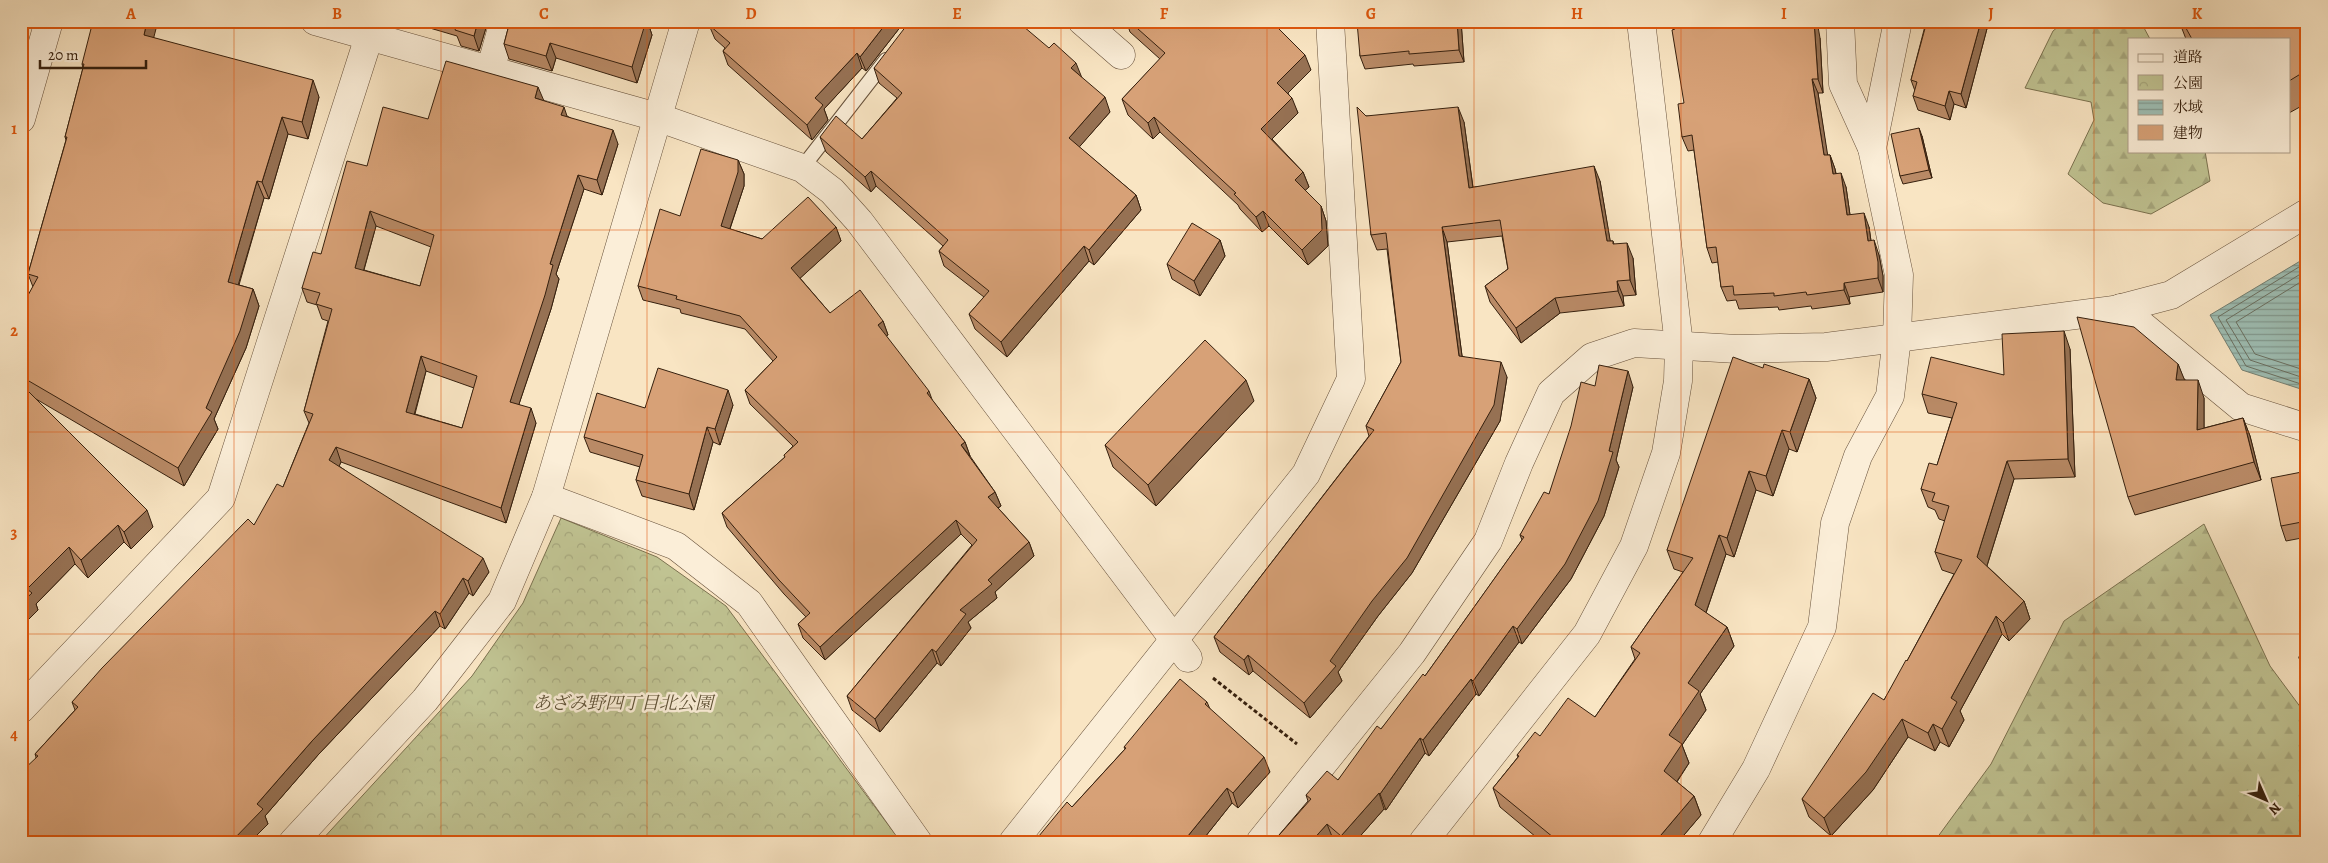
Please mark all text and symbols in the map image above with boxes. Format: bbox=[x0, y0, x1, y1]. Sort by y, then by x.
text: A bbox=[125, 3, 137, 25]
text: B bbox=[332, 3, 342, 25]
text: C bbox=[539, 3, 549, 25]
text: D bbox=[745, 3, 757, 25]
text: E bbox=[952, 3, 962, 25]
text: F bbox=[1160, 3, 1169, 25]
text: G bbox=[1366, 3, 1376, 25]
text: H bbox=[1571, 3, 1583, 25]
text: I bbox=[1781, 3, 1787, 25]
text: J bbox=[1988, 3, 1994, 25]
text: K bbox=[2192, 3, 2203, 25]
scale bar bbox=[40, 38, 146, 70]
legend bbox=[2128, 38, 2290, 152]
text: 20 m bbox=[48, 45, 79, 65]
text: 道路 bbox=[2173, 47, 2203, 67]
text: 公園 bbox=[2173, 73, 2203, 93]
text: 水域 bbox=[2173, 97, 2203, 117]
text: 1 bbox=[11, 118, 17, 140]
text: 建物 bbox=[2173, 123, 2203, 143]
text: 2 bbox=[10, 320, 18, 342]
text: 3 bbox=[11, 522, 18, 544]
park label: あざみ野四丁目北公園 bbox=[533, 691, 716, 715]
text: 4 bbox=[10, 724, 18, 746]
north arrow bbox=[2240, 776, 2290, 826]
text: N bbox=[2265, 799, 2285, 819]

